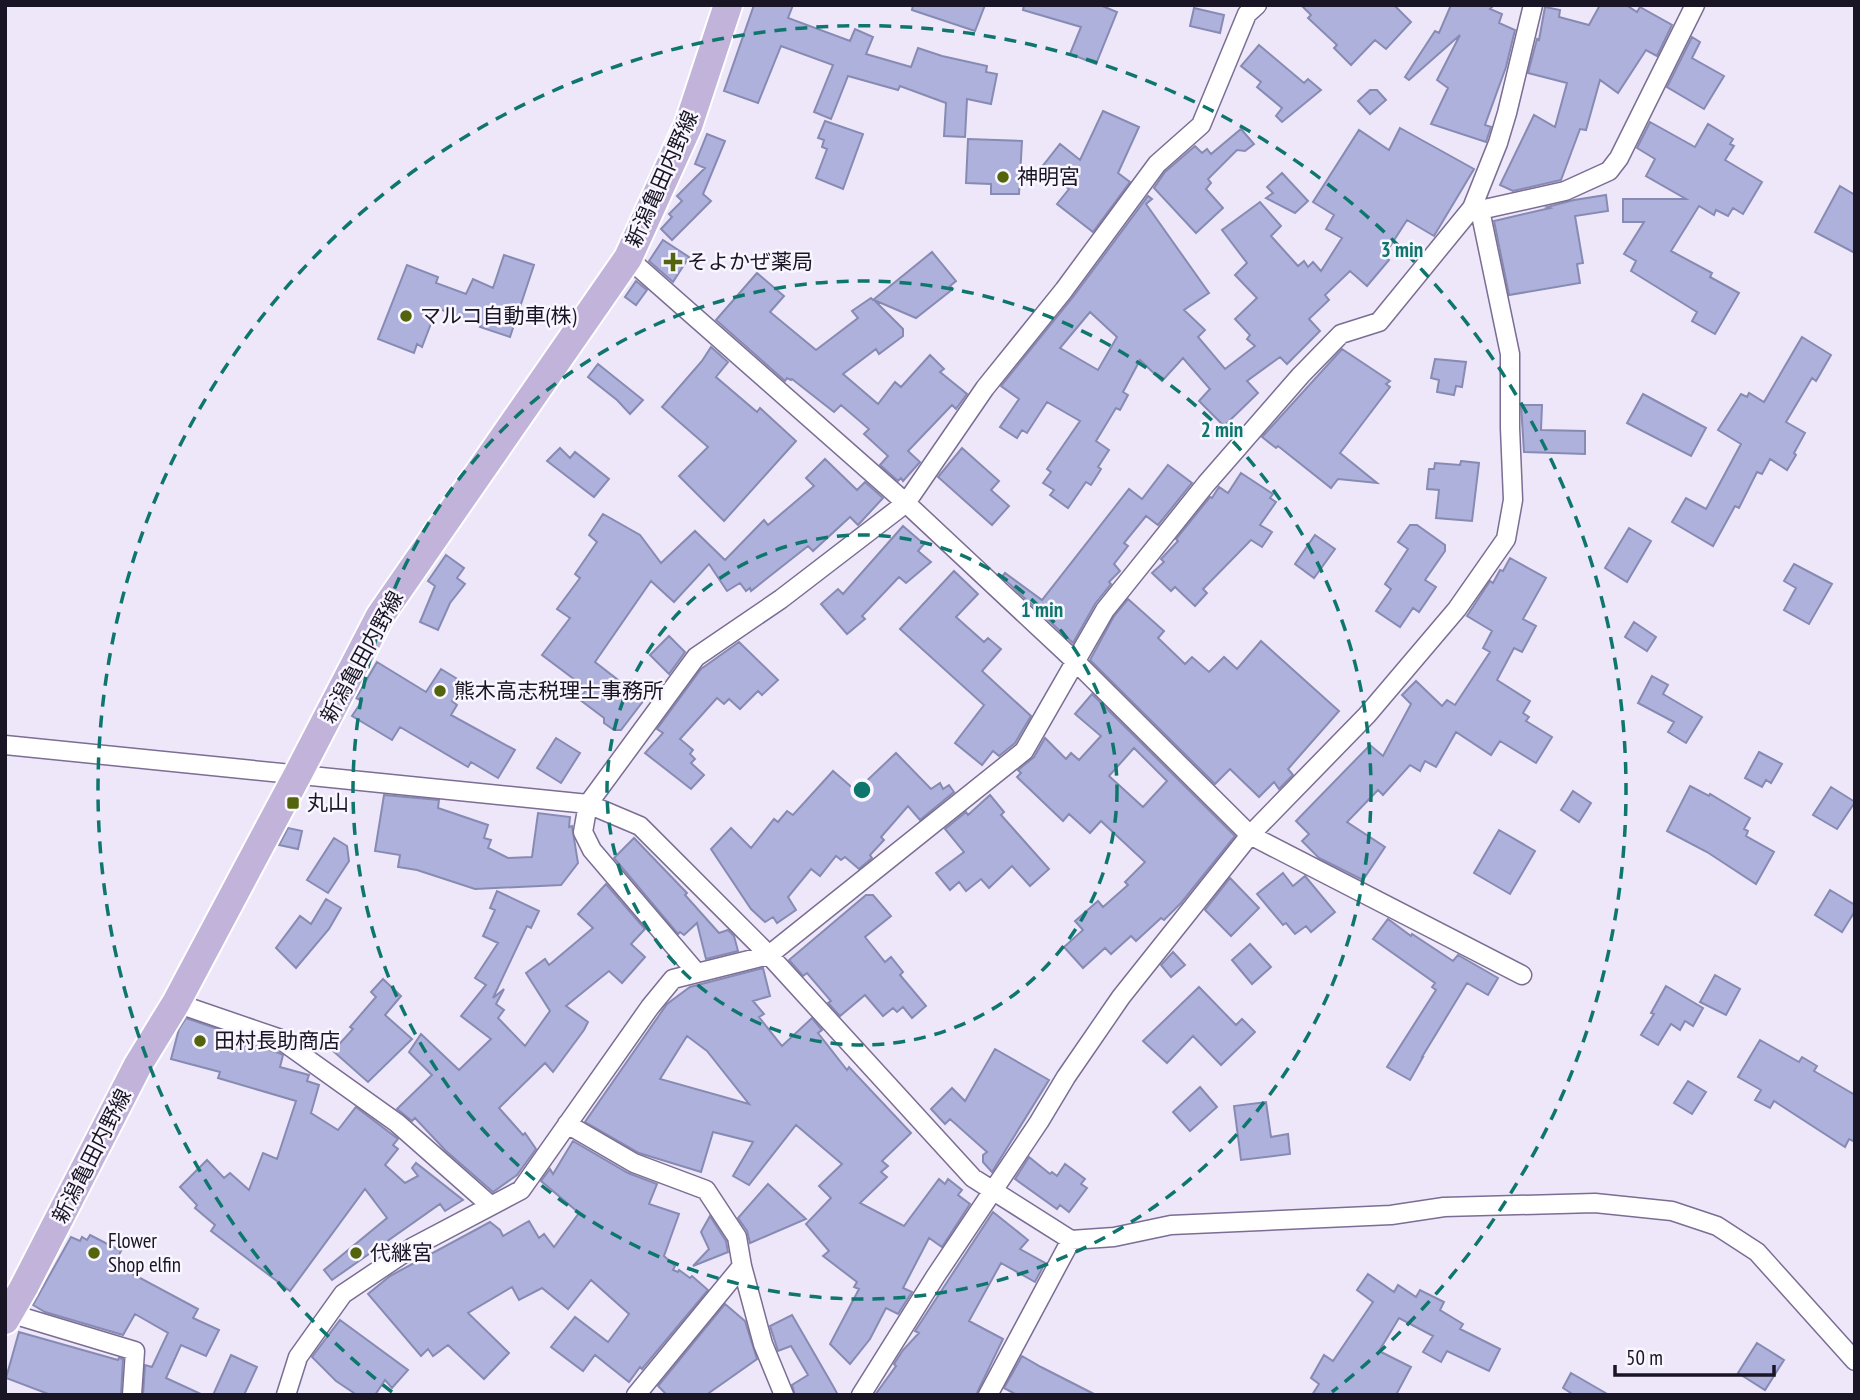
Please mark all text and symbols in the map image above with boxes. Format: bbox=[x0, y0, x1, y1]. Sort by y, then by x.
street label: 新潟亀田内野線 bbox=[619, 106, 704, 251]
place label: 神明宮 bbox=[1017, 163, 1080, 190]
marker: 神明宮 bbox=[995, 169, 1011, 185]
text: 3 min bbox=[1381, 236, 1423, 263]
place label: そよかぜ薬局 bbox=[687, 248, 813, 275]
marker: そよかぜ薬局 bbox=[665, 254, 681, 270]
place label: マルコ自動車(株) bbox=[420, 302, 576, 329]
marker: マルコ自動車(株) bbox=[398, 308, 414, 324]
text: 2 min bbox=[1201, 416, 1243, 443]
street label: 新潟亀田内野線 bbox=[314, 586, 409, 728]
text: 1 min bbox=[1021, 596, 1063, 623]
place label: 熊木高志税理士事務所 bbox=[454, 677, 664, 704]
marker: 熊木高志税理士事務所 bbox=[432, 683, 448, 699]
centre of rings bbox=[850, 778, 874, 802]
place label: 丸山 bbox=[307, 789, 349, 816]
marker: 丸山 bbox=[285, 795, 301, 811]
place label: 田村長助商店 bbox=[214, 1027, 340, 1054]
marker: 田村長助商店 bbox=[192, 1033, 208, 1049]
street label: 新潟亀田内野線 bbox=[46, 1084, 137, 1227]
place label: Flower Shop elfin bbox=[108, 1227, 181, 1278]
place label: 代継宮 bbox=[370, 1239, 433, 1266]
marker: Flower Shop elfin bbox=[86, 1245, 102, 1261]
marker: 代継宮 bbox=[348, 1245, 364, 1261]
scale bar bbox=[1615, 1334, 1774, 1378]
text: 50 m bbox=[1626, 1344, 1663, 1371]

